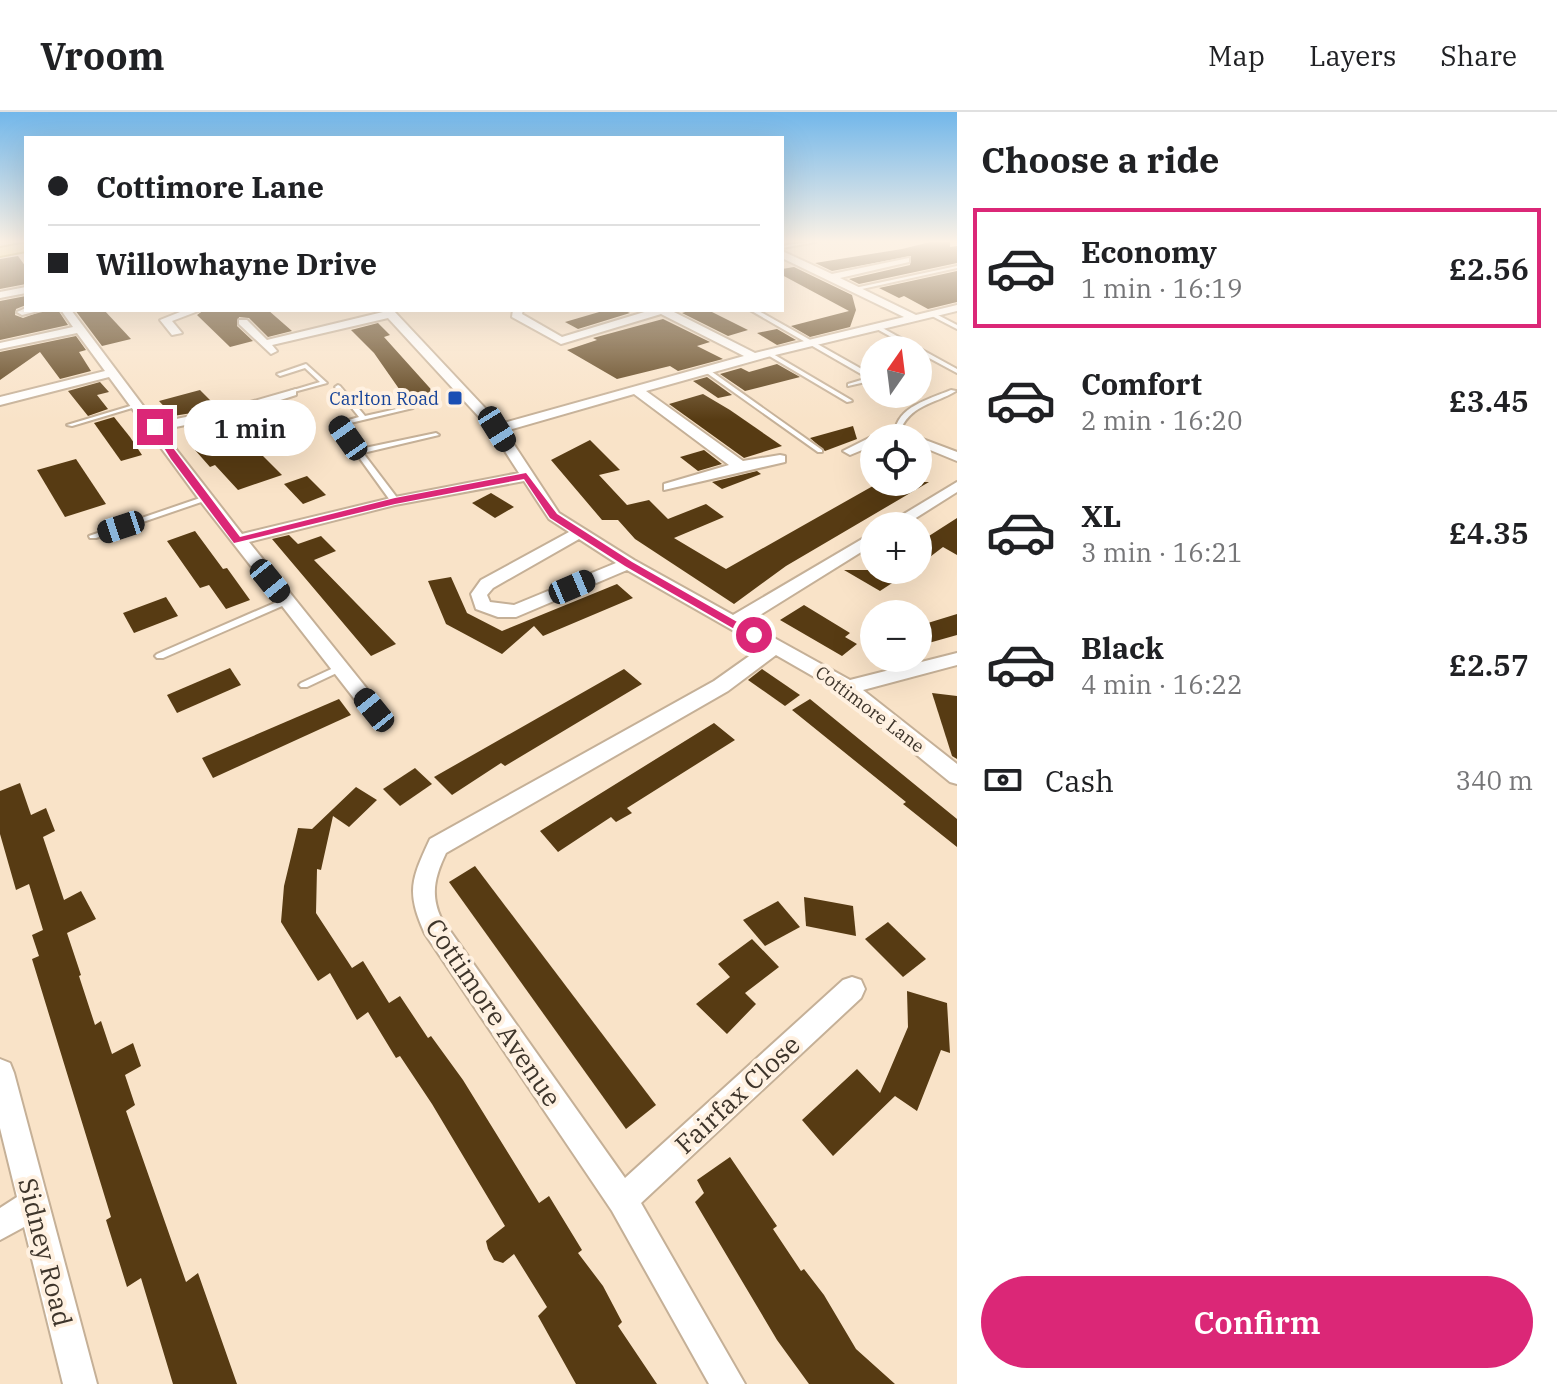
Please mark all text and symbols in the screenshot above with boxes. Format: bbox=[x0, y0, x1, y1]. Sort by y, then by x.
text: Vroom bbox=[40, 31, 165, 80]
text: Map bbox=[1208, 37, 1265, 74]
text: Layers bbox=[1309, 37, 1396, 74]
text: Share bbox=[1440, 37, 1517, 74]
text: Choose a ride bbox=[981, 136, 1220, 183]
text: Cottimore Lane bbox=[96, 167, 324, 206]
icon: car bbox=[985, 232, 1057, 304]
text: Economy bbox=[1081, 232, 1217, 271]
text: Willowhayne Drive bbox=[96, 244, 377, 283]
text: £2.56 bbox=[1449, 249, 1529, 288]
text: 1 min · 16:19 bbox=[1081, 271, 1243, 305]
north arrow bbox=[860, 336, 932, 408]
map controls bbox=[860, 336, 932, 672]
icon: car bbox=[985, 364, 1057, 436]
text: Comfort bbox=[1081, 364, 1202, 403]
text: £3.45 bbox=[1449, 381, 1529, 420]
place label: Carlton Road bbox=[329, 387, 439, 410]
marker: Carlton Road bbox=[446, 389, 464, 407]
callout: 1 min bbox=[183, 399, 315, 455]
car bbox=[474, 402, 520, 456]
text: 2 min · 16:20 bbox=[1081, 403, 1243, 437]
route end bbox=[137, 409, 173, 445]
text: 1 min bbox=[214, 411, 286, 445]
car bbox=[324, 411, 372, 465]
button: locate bbox=[860, 424, 932, 496]
icon: car bbox=[985, 496, 1057, 568]
text: XL bbox=[1081, 496, 1121, 535]
car bbox=[94, 508, 148, 546]
button: + bbox=[860, 512, 932, 584]
text: £4.35 bbox=[1449, 513, 1529, 552]
text: 3 min · 16:21 bbox=[1081, 535, 1243, 569]
car bbox=[246, 555, 294, 607]
car bbox=[545, 567, 599, 607]
button: − bbox=[860, 600, 932, 672]
route start bbox=[736, 617, 772, 653]
icon: car bbox=[985, 628, 1057, 700]
text: Black bbox=[1081, 628, 1164, 667]
text: £2.57 bbox=[1449, 645, 1529, 684]
street label: Cottimore Lane bbox=[811, 661, 929, 757]
text: 4 min · 16:22 bbox=[1081, 667, 1243, 701]
car bbox=[350, 684, 398, 736]
icon: cash bbox=[981, 758, 1025, 802]
text: Cash bbox=[1045, 761, 1114, 800]
text: 340 m bbox=[1455, 763, 1533, 797]
street label: Cottimore Avenue bbox=[418, 911, 570, 1113]
street label: Fairfax Close bbox=[667, 1027, 807, 1161]
street label: Sidney Road bbox=[11, 1174, 81, 1330]
button: Confirm bbox=[981, 1276, 1533, 1368]

